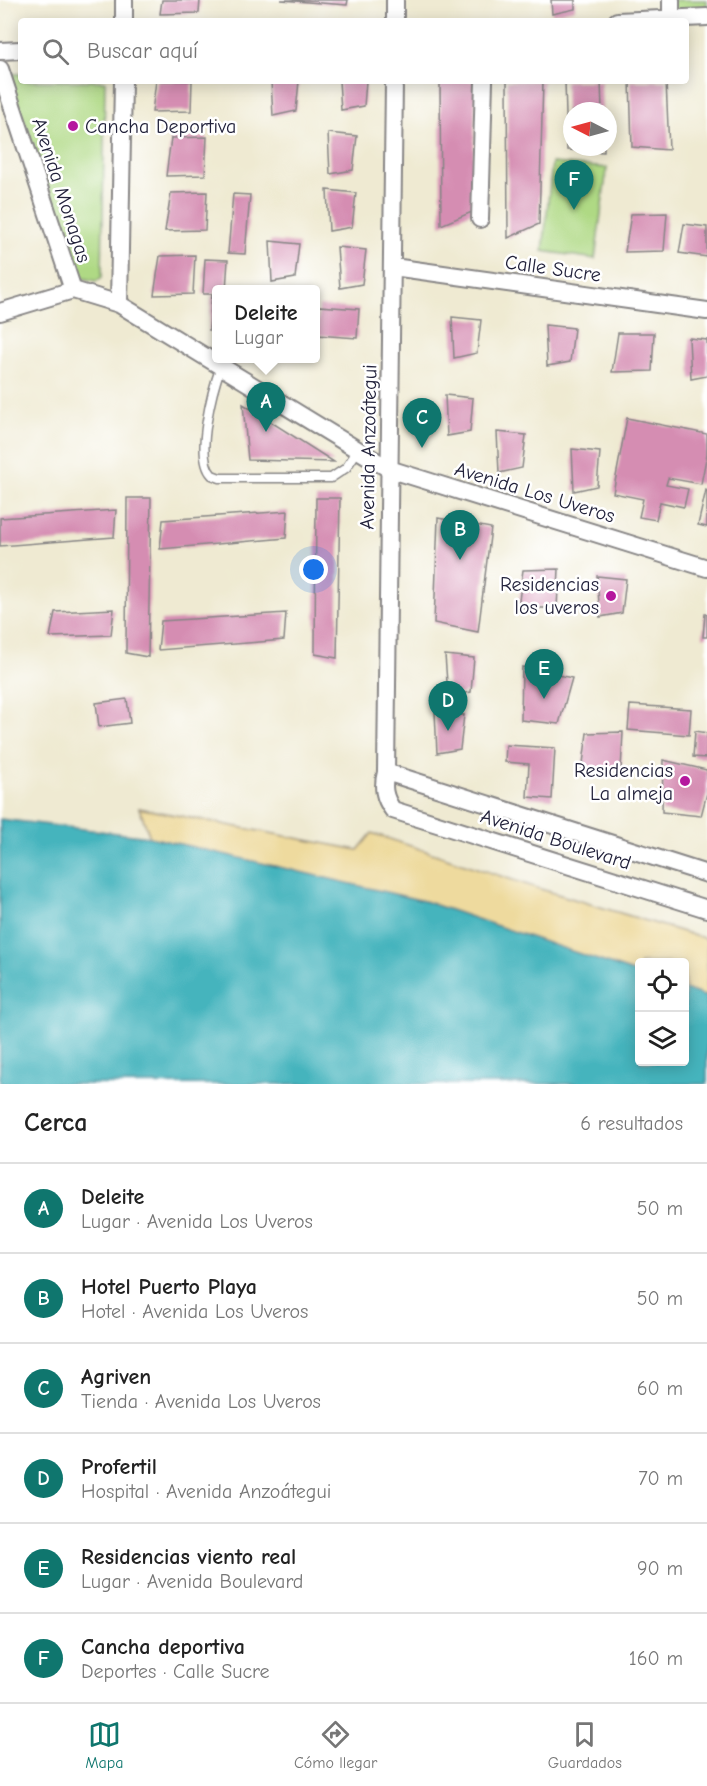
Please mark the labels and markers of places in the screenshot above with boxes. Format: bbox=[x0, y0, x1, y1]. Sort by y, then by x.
place label: Cancha Deportiva bbox=[85, 115, 236, 138]
marker: Cancha Deportiva bbox=[66, 119, 80, 133]
pin: F bbox=[554, 160, 594, 210]
pin: A bbox=[246, 382, 286, 432]
pin: C bbox=[402, 398, 442, 448]
pin: B bbox=[440, 510, 480, 560]
place label: Residencias los uveros bbox=[500, 573, 599, 619]
marker: Residencias los uveros bbox=[604, 589, 618, 603]
pin: E bbox=[524, 650, 564, 699]
pin: D bbox=[428, 682, 468, 731]
place label: Residencias La almeja bbox=[574, 759, 673, 805]
marker: Residencias La almeja bbox=[678, 774, 692, 788]

